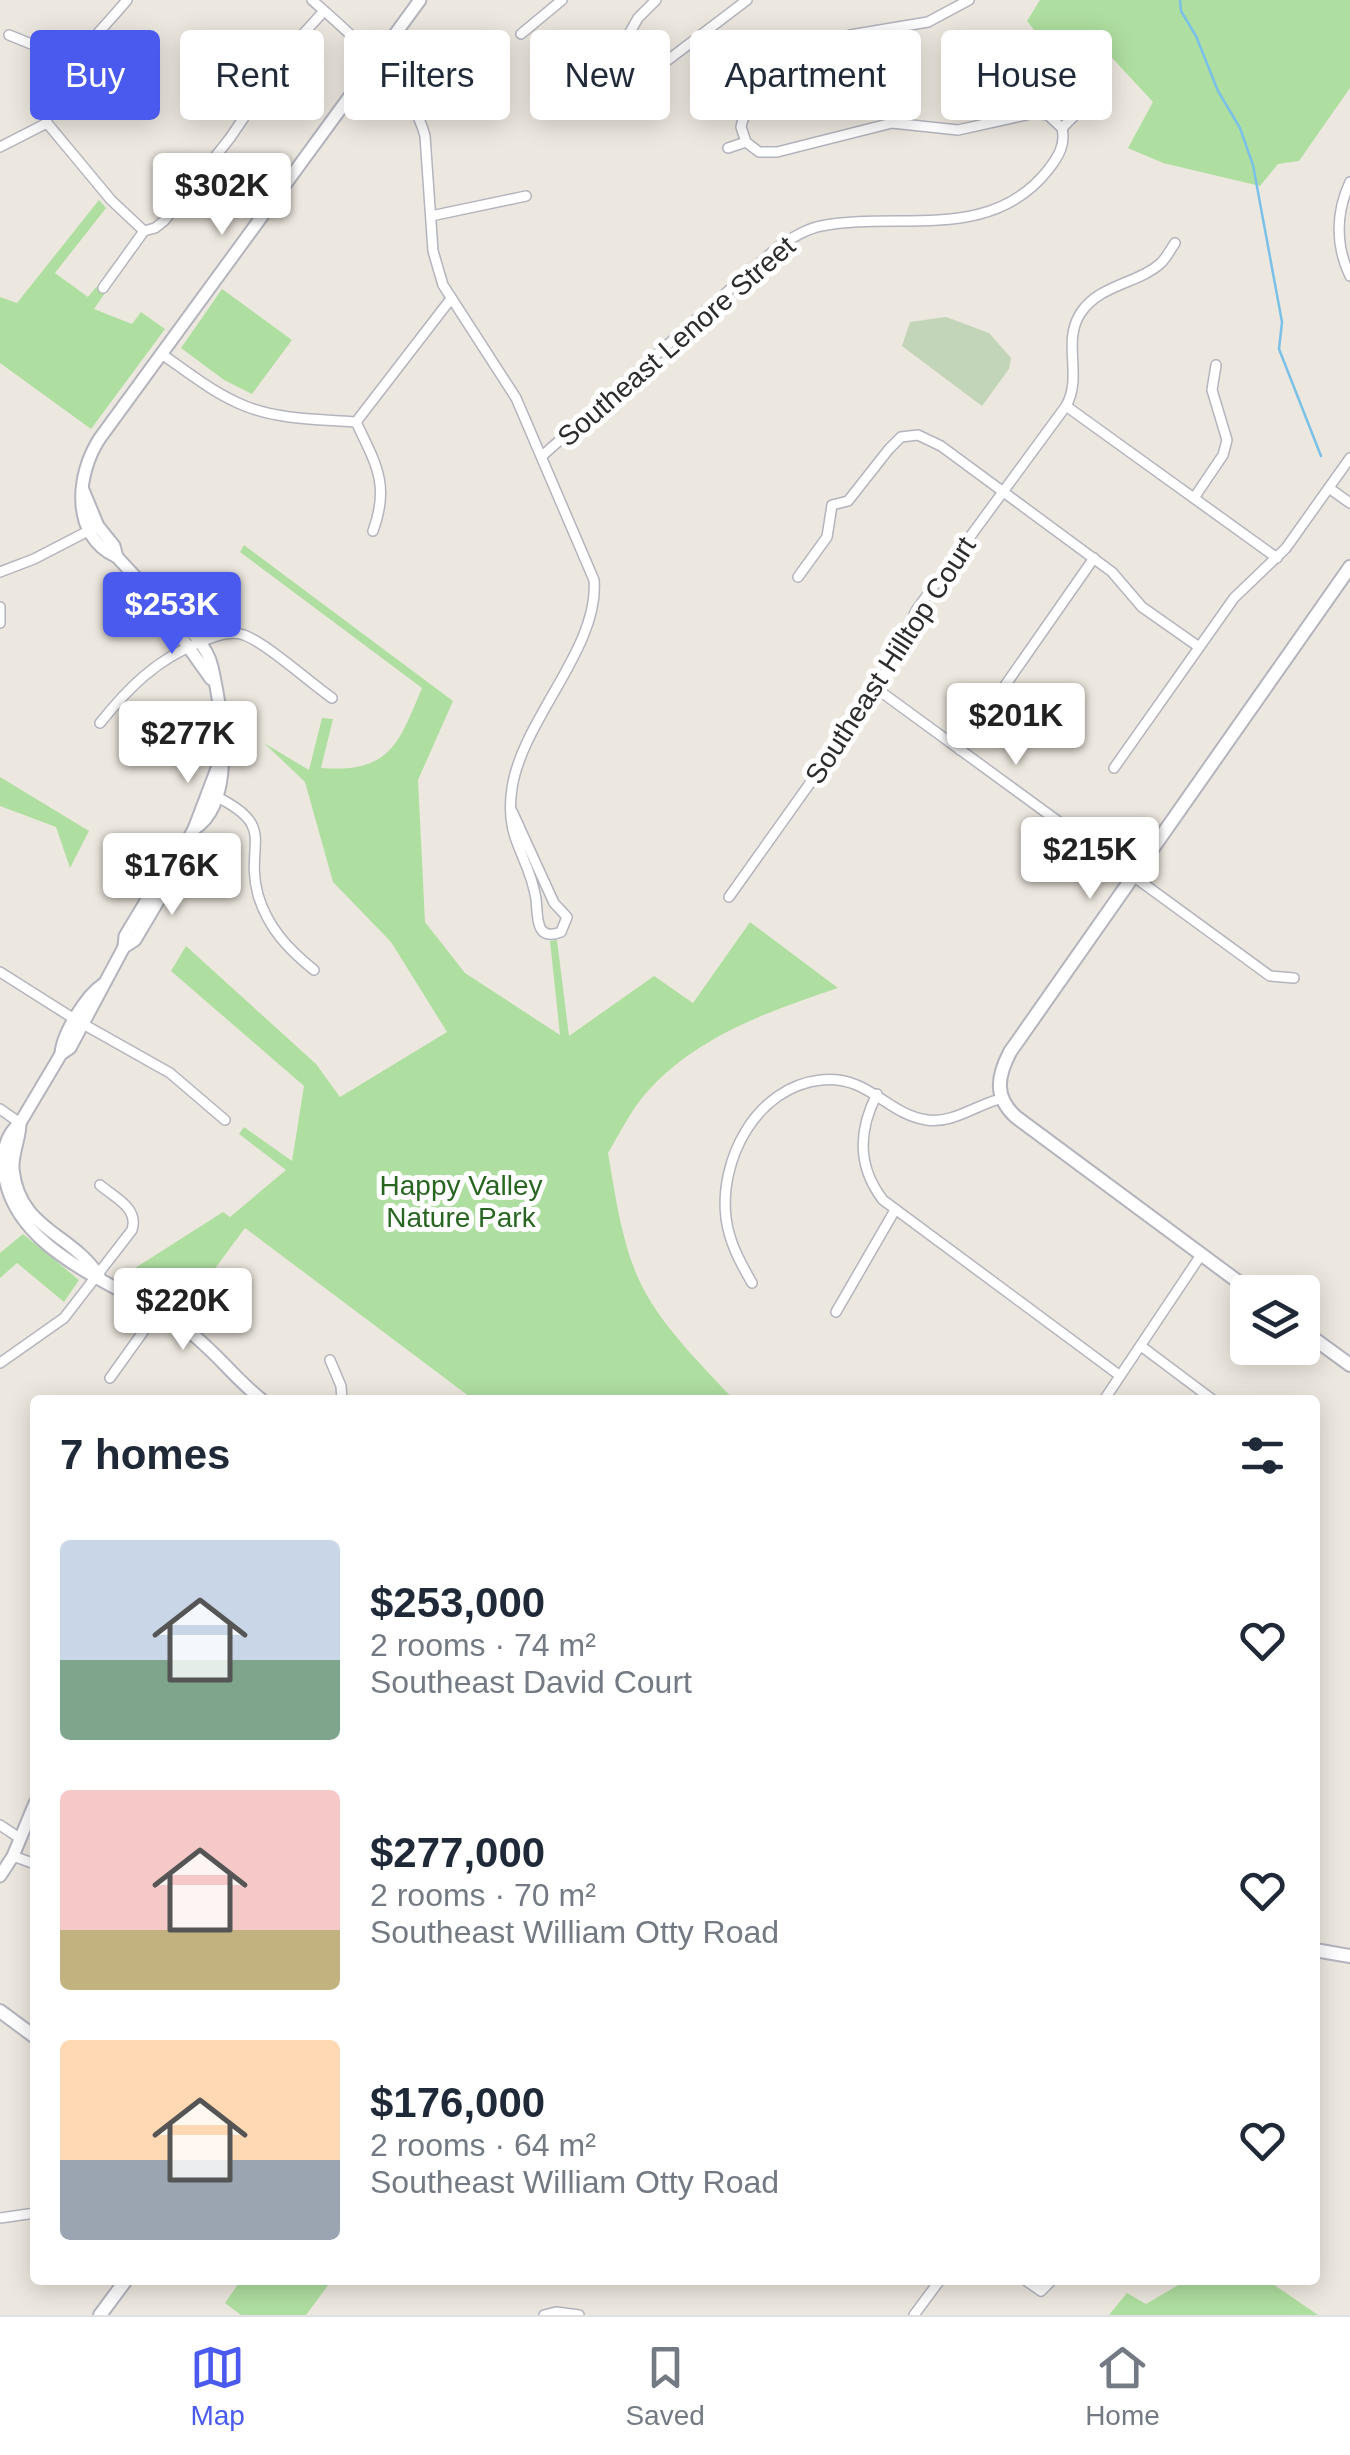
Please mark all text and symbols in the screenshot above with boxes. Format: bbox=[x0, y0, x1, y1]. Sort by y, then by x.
chip: Buy bbox=[30, 30, 160, 120]
chip: Rent bbox=[180, 30, 324, 120]
chip: Filters bbox=[344, 30, 510, 120]
chip: New bbox=[530, 30, 670, 120]
chip: Apartment bbox=[690, 30, 921, 120]
chip: House bbox=[941, 30, 1112, 120]
pin: $302K bbox=[152, 153, 292, 238]
text: $302K bbox=[175, 167, 269, 203]
street label: Southeast Lenore Street bbox=[552, 230, 801, 453]
street label: Southeast Hilltop Court bbox=[799, 531, 982, 789]
pin: $253K bbox=[102, 572, 242, 657]
text: $253K bbox=[125, 586, 219, 622]
pin: $201K bbox=[946, 683, 1086, 768]
text: $201K bbox=[969, 697, 1063, 733]
pin: $277K bbox=[118, 701, 258, 786]
text: $277K bbox=[141, 715, 235, 751]
pin: $215K bbox=[1020, 817, 1160, 902]
text: $215K bbox=[1043, 831, 1137, 867]
pin: $176K bbox=[102, 833, 242, 918]
text: $176K bbox=[125, 847, 219, 883]
park label: Happy Valley Nature Park bbox=[380, 1170, 542, 1233]
pin: $220K bbox=[113, 1268, 253, 1353]
map controls bbox=[1230, 1275, 1320, 1365]
button: layers bbox=[1230, 1275, 1320, 1365]
text: $220K bbox=[136, 1282, 230, 1318]
icon: filters bbox=[1235, 1428, 1290, 1483]
text: 7 homes bbox=[60, 1431, 230, 1478]
text: $253,000 bbox=[370, 1579, 545, 1626]
icon: home bbox=[140, 1580, 260, 1700]
icon: heart bbox=[1235, 1613, 1290, 1668]
text: 2 rooms · 74 m² bbox=[370, 1627, 596, 1663]
text: Southeast David Court bbox=[370, 1664, 692, 1700]
text: $277,000 bbox=[370, 1829, 545, 1876]
icon: home bbox=[140, 1830, 260, 1950]
icon: heart bbox=[1235, 1863, 1290, 1918]
text: 2 rooms · 70 m² bbox=[370, 1877, 596, 1913]
text: Southeast William Otty Road bbox=[370, 1914, 779, 1950]
text: $176,000 bbox=[370, 2079, 545, 2126]
icon: home bbox=[140, 2080, 260, 2200]
icon: heart bbox=[1235, 2113, 1290, 2168]
text: 2 rooms · 64 m² bbox=[370, 2127, 596, 2163]
text: Southeast William Otty Road bbox=[370, 2164, 779, 2200]
tab: Map bbox=[190, 2340, 245, 2432]
tab: Saved bbox=[625, 2340, 705, 2432]
tab: Home bbox=[1085, 2340, 1160, 2432]

